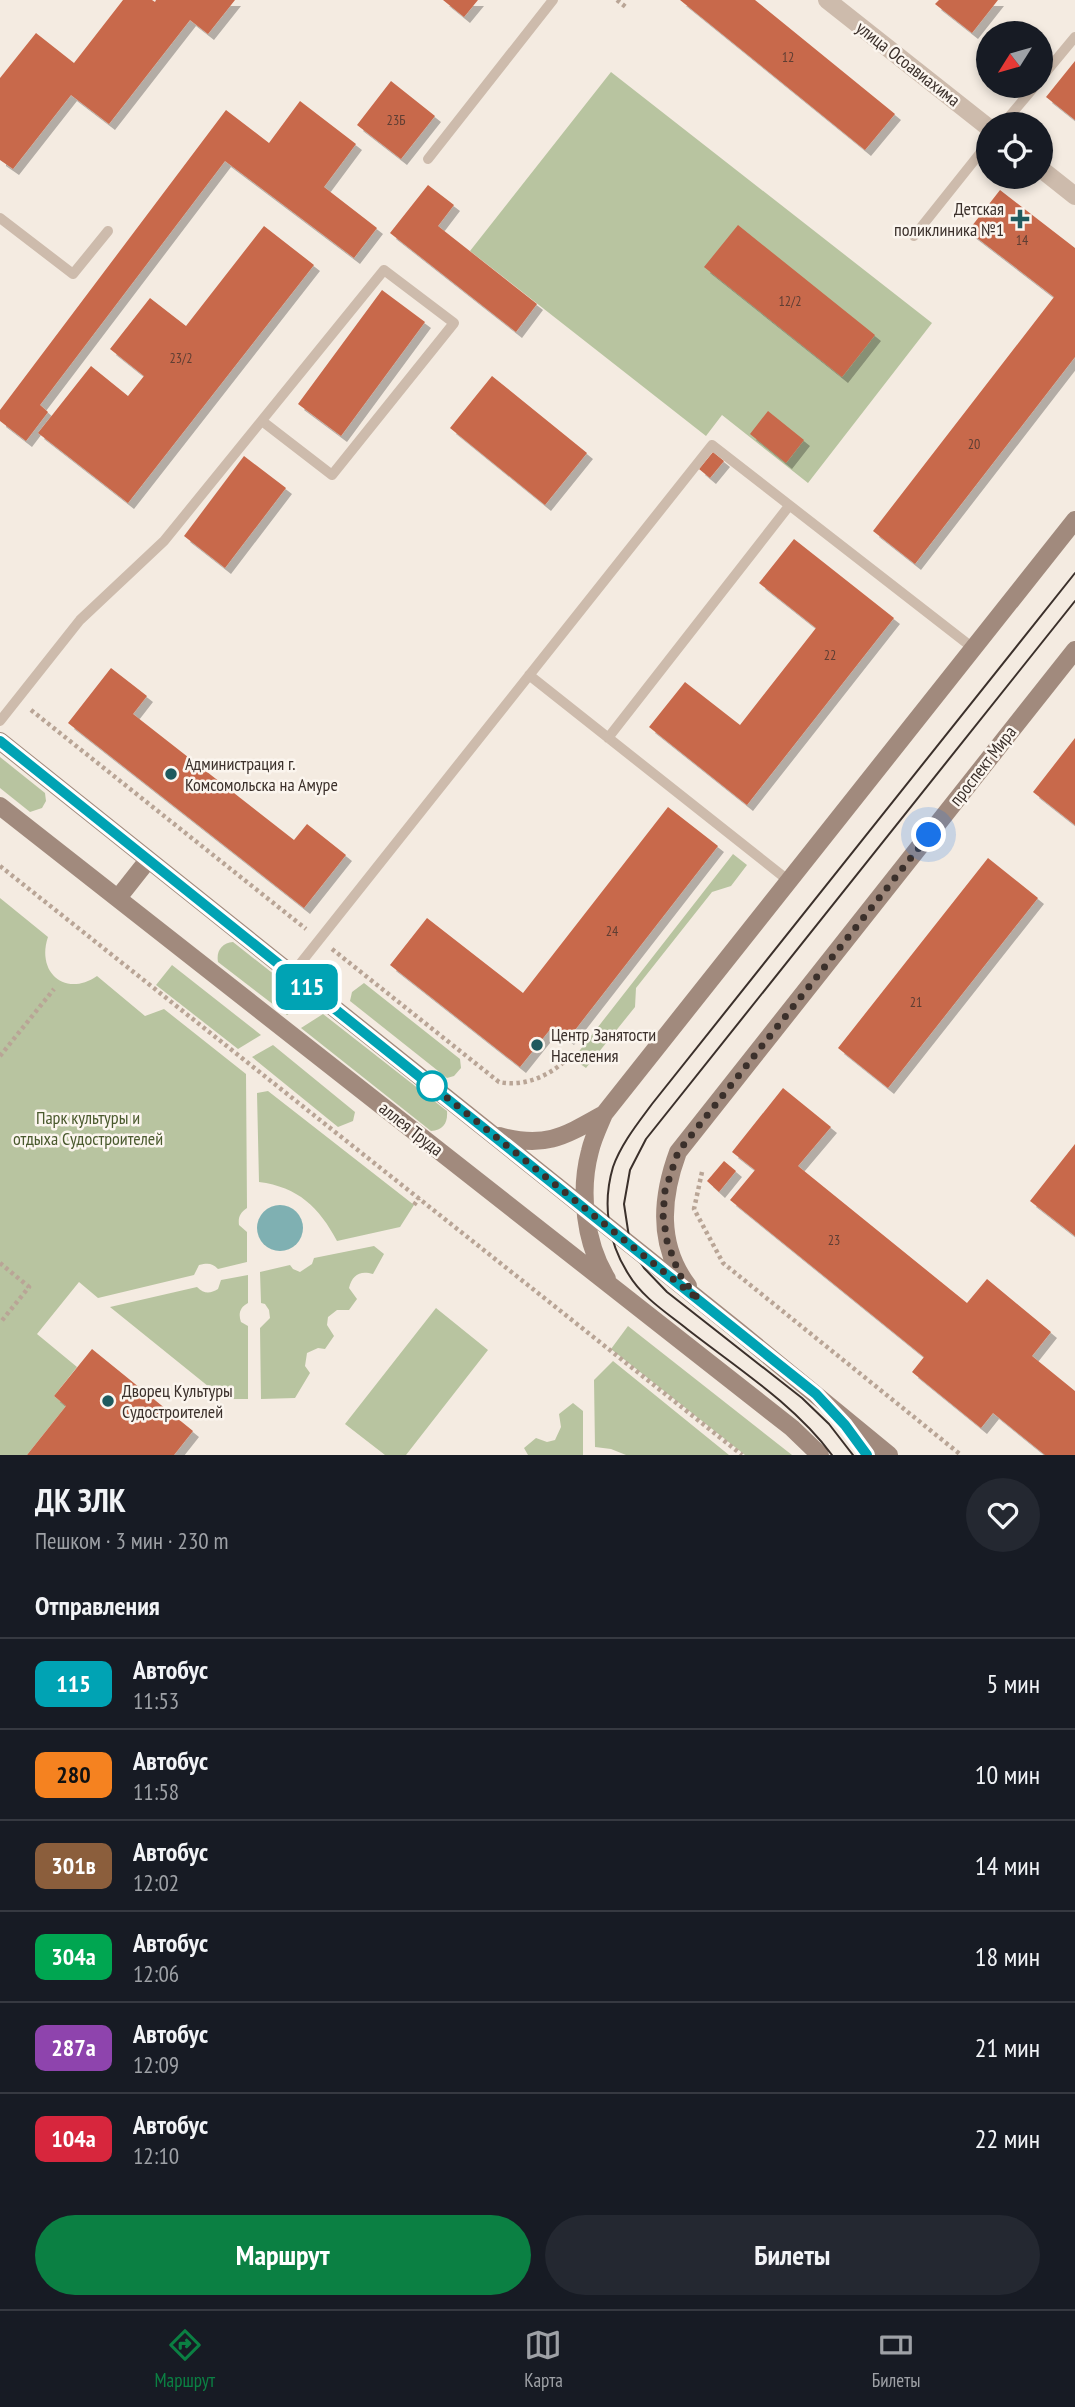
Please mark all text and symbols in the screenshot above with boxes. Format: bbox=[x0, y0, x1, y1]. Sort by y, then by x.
street label: улица Осоавиахима bbox=[852, 16, 965, 111]
north arrow bbox=[976, 21, 1054, 98]
map controls bbox=[976, 21, 1053, 189]
house number: 12 bbox=[782, 48, 794, 66]
house number: 23Б bbox=[387, 111, 405, 129]
button: locate bbox=[976, 112, 1053, 189]
place label: Детская поликлиника №1 bbox=[894, 197, 1004, 241]
marker: Детская поликлиника №1 bbox=[1010, 209, 1030, 229]
house number: 14 bbox=[1016, 231, 1029, 249]
house number: 12/2 bbox=[778, 292, 802, 310]
house number: 23/2 bbox=[169, 349, 193, 367]
house number: 20 bbox=[968, 435, 980, 453]
house number: 22 bbox=[824, 646, 836, 664]
street label: проспект Мира bbox=[944, 721, 1021, 810]
place label: Администрация г. Комсомольска на Амуре bbox=[185, 752, 338, 796]
marker: Администрация г. Комсомольска на Амуре bbox=[163, 766, 179, 782]
your location bbox=[911, 817, 946, 852]
house number: 24 bbox=[606, 922, 619, 940]
line badge: 115 bbox=[267, 964, 347, 1010]
text: 115 bbox=[290, 971, 324, 1002]
house number: 21 bbox=[910, 993, 922, 1011]
place label: Центр Занятости Населения bbox=[551, 1023, 656, 1067]
marker: Центр Занятости Населения bbox=[529, 1037, 545, 1053]
unlabelled marker bbox=[417, 1071, 447, 1101]
street label: аллея Труда bbox=[375, 1096, 448, 1161]
park label: Парк культуры и отдыха Судостроителей bbox=[13, 1106, 163, 1150]
house number: 23 bbox=[828, 1231, 840, 1249]
place label: Дворец Культуры Судостроителей bbox=[122, 1379, 233, 1423]
marker: Дворец Культуры Судостроителей bbox=[100, 1393, 116, 1409]
text: ДК ЗЛК bbox=[35, 1478, 126, 1521]
button: heart bbox=[966, 1478, 1040, 1552]
text: Пешком · 3 мин · 230 m bbox=[35, 1526, 228, 1555]
text: Отправления bbox=[35, 1589, 160, 1622]
text: Автобус bbox=[133, 1653, 208, 1686]
text: 5 мин bbox=[987, 1667, 1040, 1700]
text: 115 bbox=[56, 1668, 91, 1699]
text: 11:53 bbox=[133, 1686, 179, 1715]
text: Автобус bbox=[133, 1744, 208, 1777]
text: 10 мин bbox=[975, 1758, 1040, 1791]
text: 280 bbox=[56, 1759, 91, 1790]
text: 11:58 bbox=[133, 1777, 179, 1806]
text: Автобус bbox=[133, 1835, 208, 1868]
text: 14 мин bbox=[975, 1849, 1040, 1882]
text: 301в bbox=[51, 1850, 96, 1881]
text: 12:02 bbox=[133, 1868, 179, 1897]
text: Автобус bbox=[133, 1926, 208, 1959]
text: 18 мин bbox=[975, 1940, 1040, 1973]
text: 304а bbox=[51, 1941, 96, 1972]
text: 12:06 bbox=[133, 1959, 179, 1988]
text: Автобус bbox=[133, 2017, 208, 2050]
text: 21 мин bbox=[975, 2031, 1040, 2064]
text: 287а bbox=[51, 2032, 96, 2063]
text: 12:09 bbox=[133, 2050, 179, 2079]
text: Автобус bbox=[133, 2108, 208, 2141]
text: 22 мин bbox=[975, 2122, 1040, 2155]
text: 104а bbox=[51, 2123, 96, 2154]
text: 12:10 bbox=[133, 2141, 179, 2170]
button: Маршрут bbox=[35, 2215, 531, 2295]
button: Билеты bbox=[545, 2215, 1040, 2295]
tab: Маршрут bbox=[154, 2326, 215, 2392]
tab: Карта bbox=[524, 2326, 563, 2392]
tab: Билеты bbox=[872, 2326, 921, 2392]

